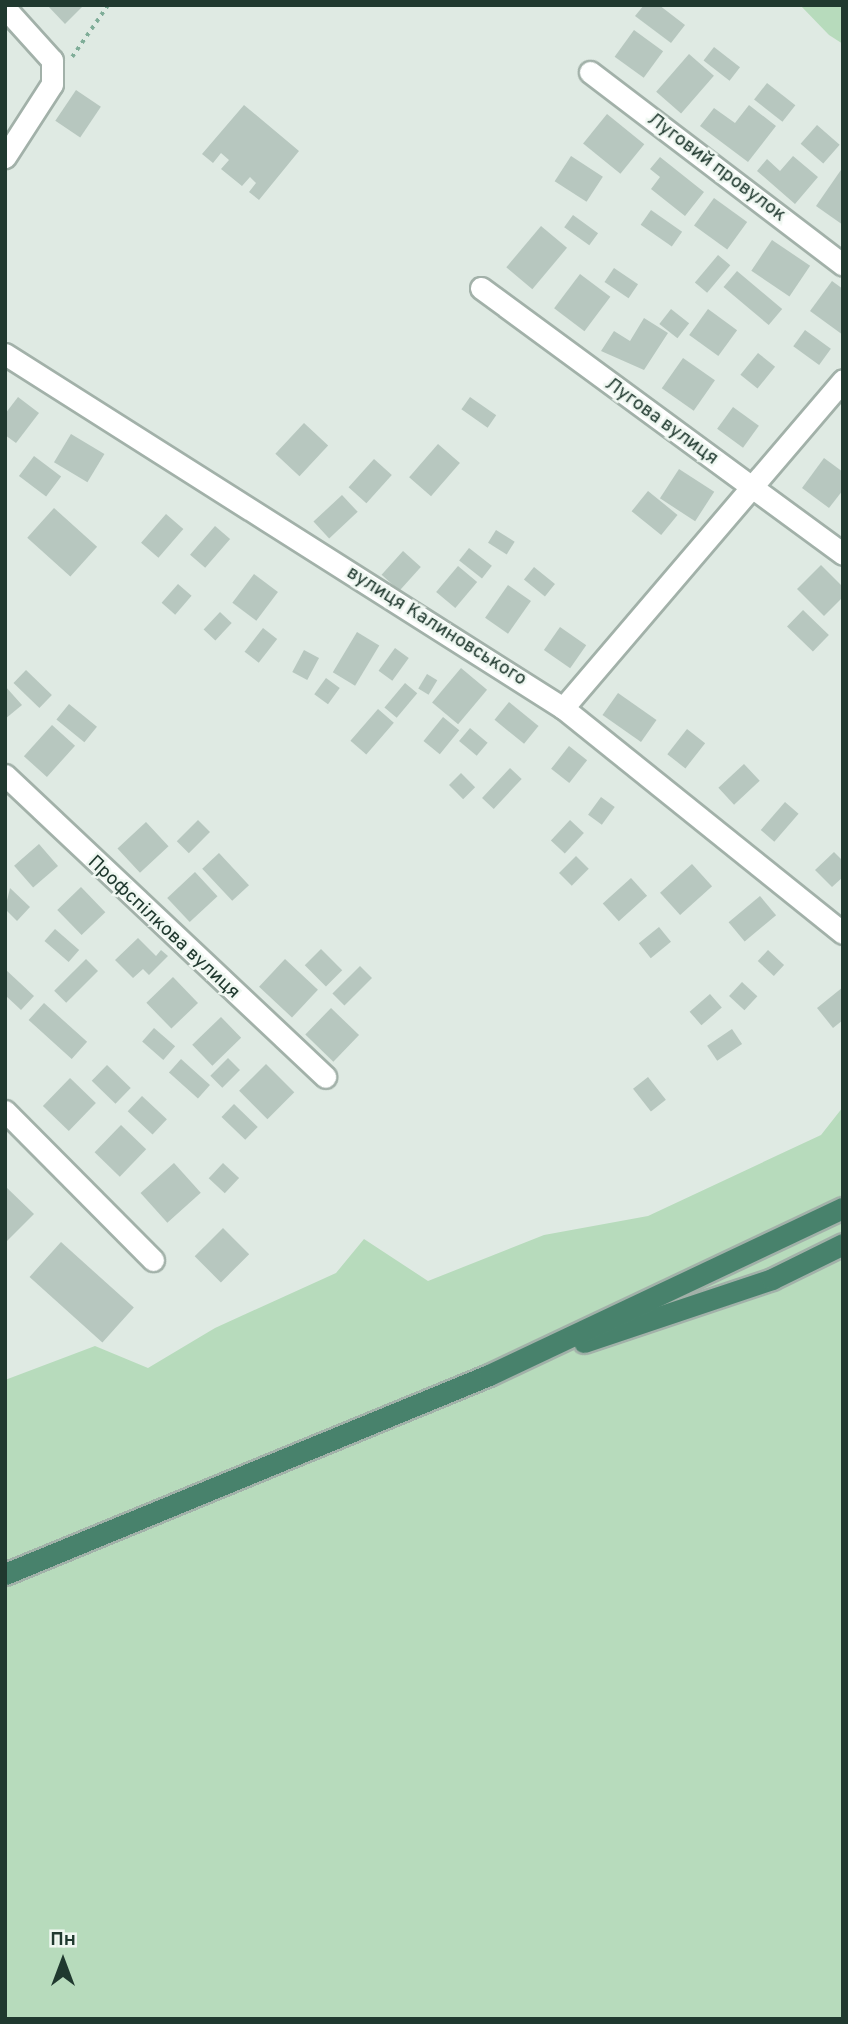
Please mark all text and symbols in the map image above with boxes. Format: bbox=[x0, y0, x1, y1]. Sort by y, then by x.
street label: Луговий провулок bbox=[642, 108, 790, 228]
street label: Лугова вулиця bbox=[600, 373, 722, 471]
street label: вулиця Калиновського bbox=[342, 562, 530, 692]
street label: Профспілкова вулиця bbox=[82, 852, 244, 1004]
north arrow bbox=[28, 1926, 98, 1996]
text: Пн bbox=[50, 1928, 76, 1952]

